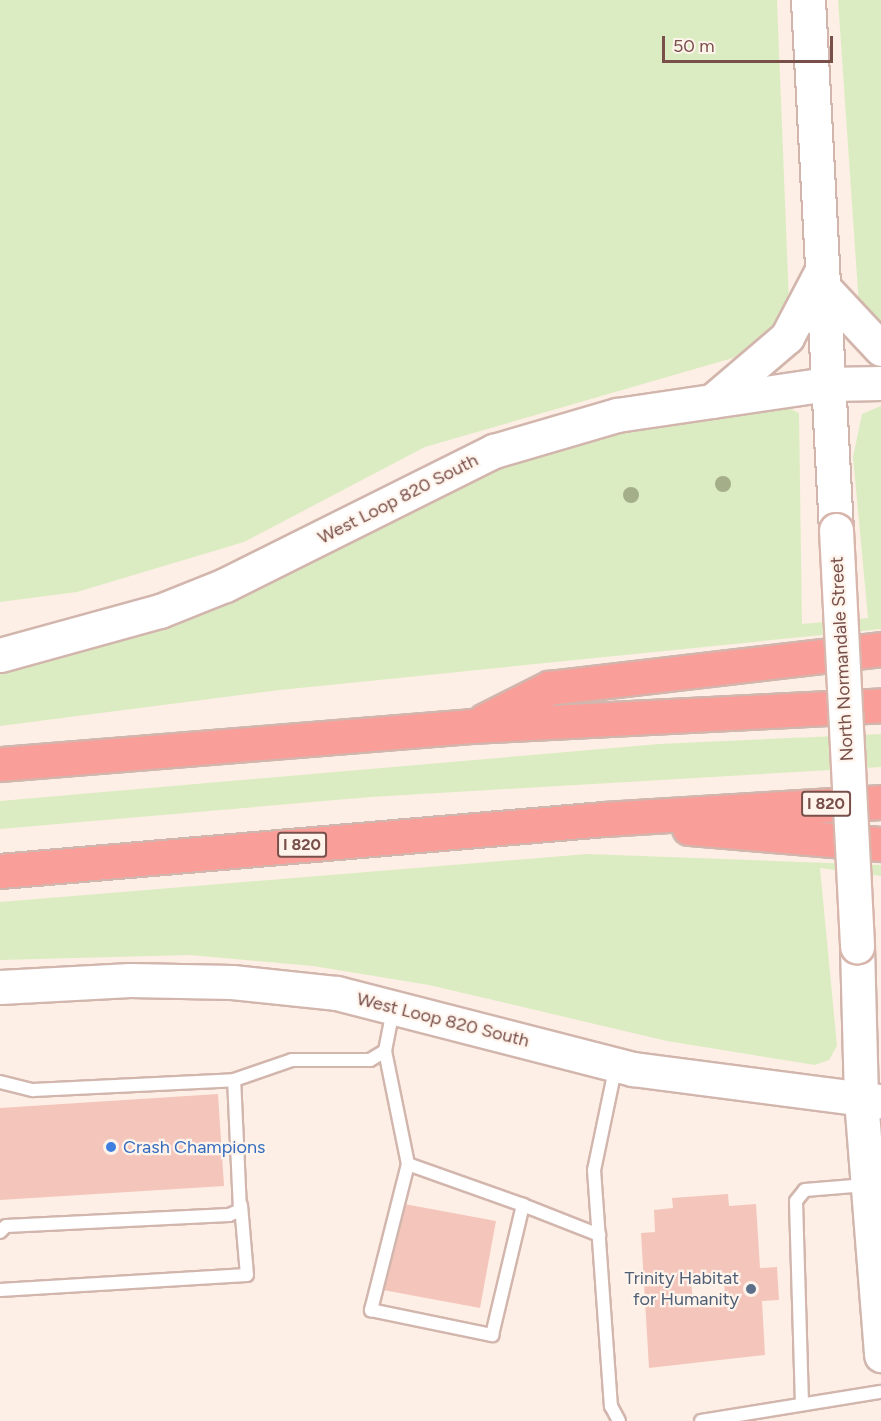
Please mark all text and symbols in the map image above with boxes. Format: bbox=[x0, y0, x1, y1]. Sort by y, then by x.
scale bar bbox=[665, 24, 836, 62]
text: 50 m bbox=[673, 35, 715, 57]
street label: West Loop 820 South bbox=[314, 449, 482, 549]
street label: North Normandale Street bbox=[826, 556, 858, 762]
road number: I 820 bbox=[800, 791, 852, 817]
road number: I 820 bbox=[276, 832, 328, 858]
street label: West Loop 820 South bbox=[355, 988, 531, 1052]
place label: Crash Champions bbox=[123, 1136, 265, 1158]
marker: Crash Champions bbox=[104, 1140, 118, 1154]
place label: Trinity Habitat for Humanity bbox=[625, 1268, 739, 1310]
marker: Trinity Habitat for Humanity bbox=[744, 1282, 758, 1296]

